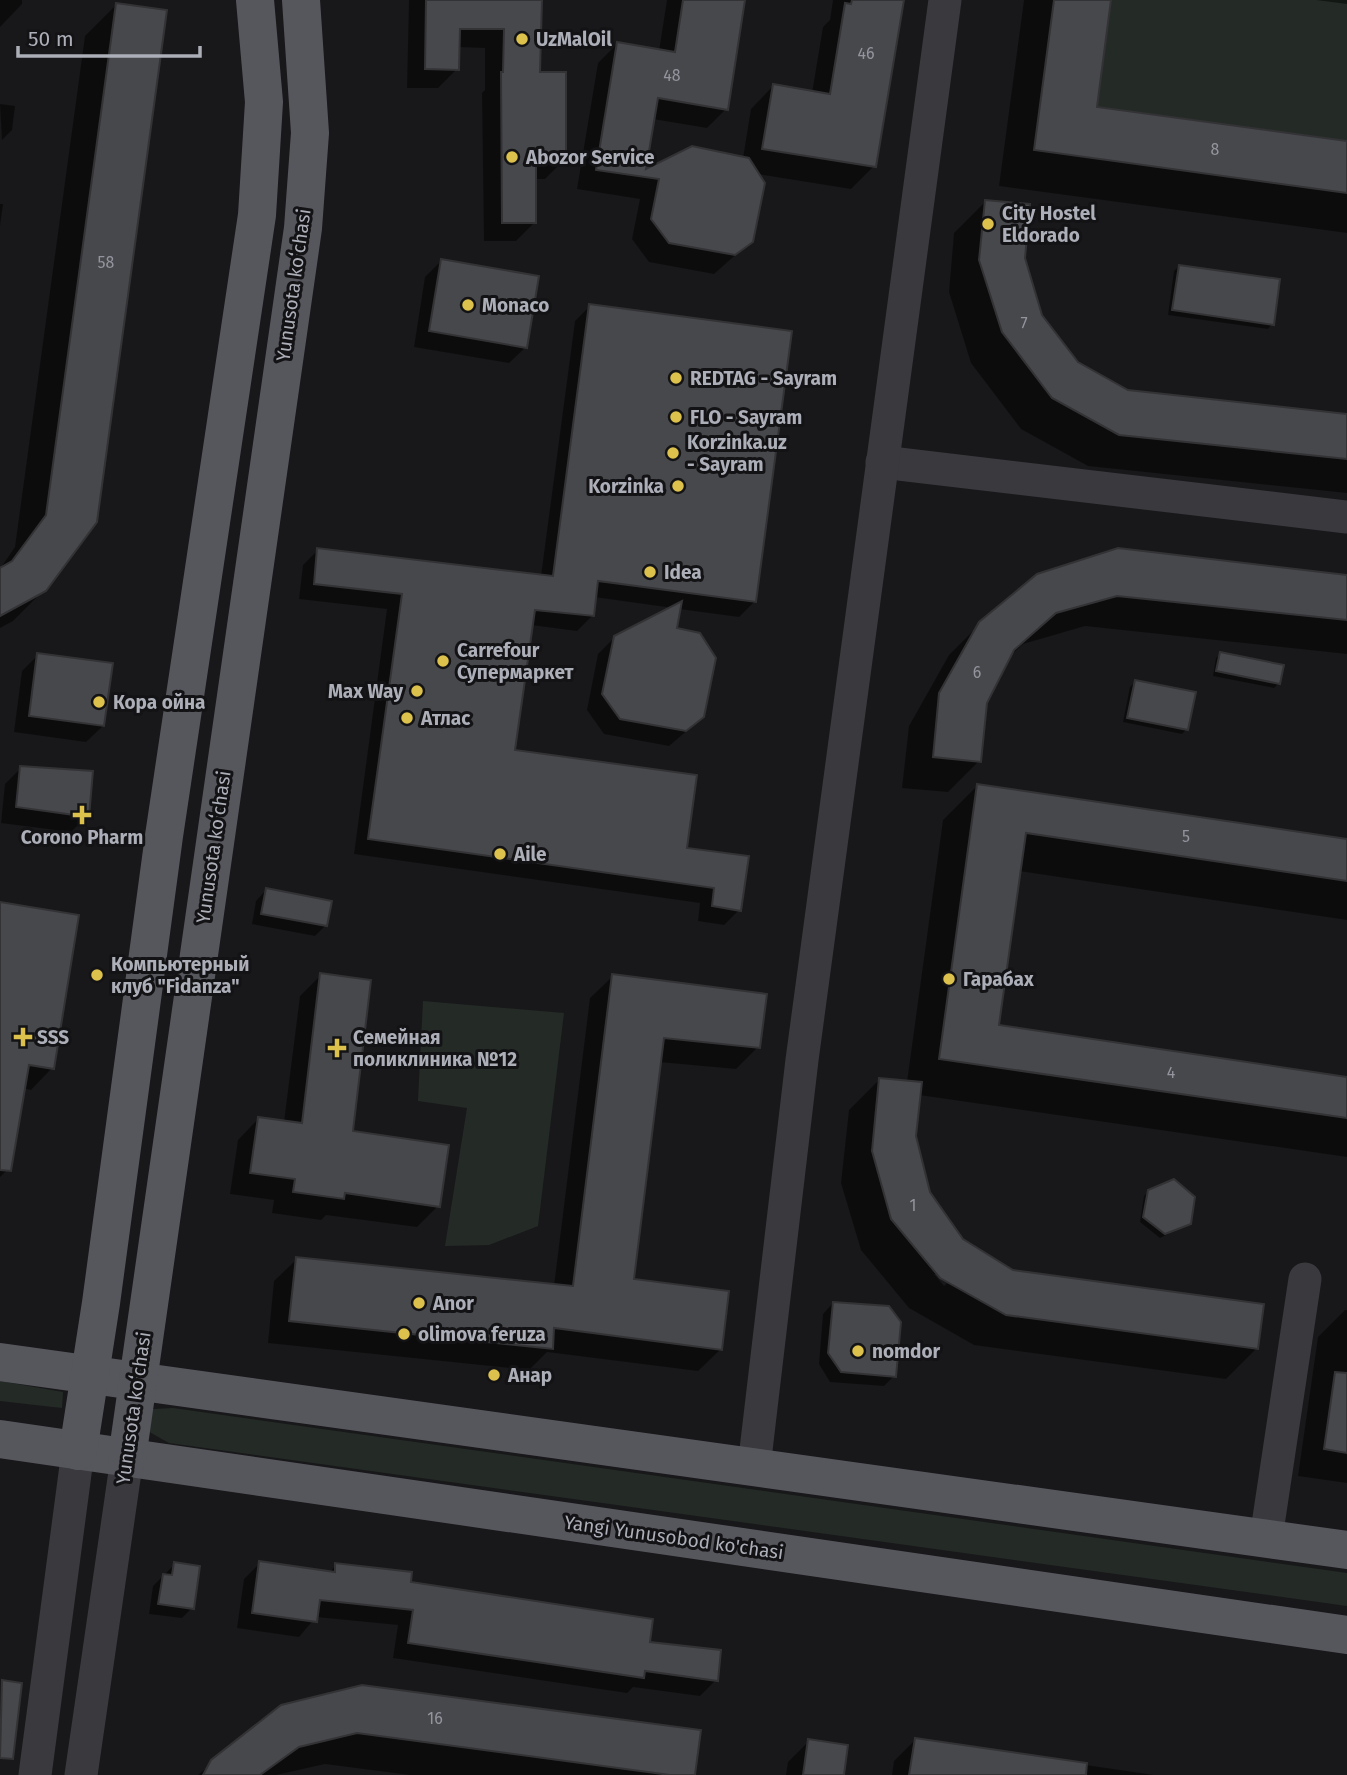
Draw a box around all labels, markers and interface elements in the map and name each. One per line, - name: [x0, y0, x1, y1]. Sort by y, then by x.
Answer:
- scale bar: [18, 14, 200, 58]
- text: 50 m: [28, 26, 74, 52]
- place label: UzMalOil: [536, 28, 612, 51]
- marker: UzMalOil: [514, 31, 530, 47]
- house number: 46: [857, 44, 875, 63]
- house number: 48: [663, 66, 681, 85]
- house number: 8: [1211, 140, 1220, 159]
- place label: Abozor Service: [525, 146, 655, 169]
- marker: Abozor Service: [504, 149, 520, 165]
- place label: City Hostel Eldorado: [1002, 202, 1096, 247]
- street label: Yunusota koʻchasi: [271, 207, 316, 363]
- marker: City Hostel Eldorado: [980, 216, 996, 232]
- house number: 58: [98, 253, 115, 272]
- place label: Monaco: [482, 294, 549, 317]
- marker: Monaco: [460, 297, 476, 313]
- house number: 7: [1020, 314, 1028, 333]
- place label: REDTAG - Sayram: [690, 367, 837, 390]
- marker: REDTAG - Sayram: [668, 370, 684, 386]
- place label: FLO - Sayram: [690, 406, 802, 429]
- marker: FLO - Sayram: [668, 409, 684, 425]
- place label: Korzinka.uz - Sayram: [687, 431, 787, 476]
- marker: Korzinka.uz - Sayram: [665, 445, 681, 461]
- place label: Korzinka: [588, 475, 664, 498]
- marker: Korzinka: [670, 478, 686, 494]
- place label: Idea: [664, 561, 702, 584]
- marker: Idea: [642, 564, 658, 580]
- place label: Carrefour Супермаркет: [457, 639, 574, 684]
- marker: Carrefour Супермаркет: [435, 653, 451, 669]
- house number: 6: [973, 663, 981, 682]
- place label: Max Way: [328, 680, 403, 703]
- marker: Max Way: [409, 683, 425, 699]
- place label: Кора ойна: [113, 691, 206, 714]
- marker: Кора ойна: [91, 694, 107, 710]
- place label: Атлас: [420, 707, 470, 730]
- marker: Атлас: [399, 710, 415, 726]
- street label: Yunusota koʻchasi: [191, 769, 236, 925]
- marker: Corono Pharm: [74, 807, 90, 823]
- place label: Corono Pharm: [21, 826, 143, 849]
- house number: 5: [1182, 827, 1190, 846]
- place label: Aile: [513, 843, 547, 866]
- marker: Aile: [492, 846, 508, 862]
- place label: Компьютерный клуб "Fidanza": [111, 953, 249, 998]
- marker: Компьютерный клуб "Fidanza": [89, 967, 105, 983]
- place label: Гарабах: [963, 968, 1034, 991]
- marker: Гарабах: [941, 971, 957, 987]
- place label: SSS: [37, 1026, 69, 1049]
- place label: Семейная поликлиника №12: [353, 1026, 517, 1071]
- marker: SSS: [15, 1029, 31, 1045]
- marker: Семейная поликлиника №12: [327, 1038, 347, 1058]
- house number: 4: [1167, 1063, 1176, 1082]
- house number: 1: [910, 1196, 916, 1215]
- place label: Anor: [432, 1292, 474, 1315]
- marker: Anor: [411, 1295, 427, 1311]
- place label: olimova feruza: [418, 1323, 546, 1346]
- marker: olimova feruza: [396, 1326, 412, 1342]
- street label: Yunusota koʻchasi: [111, 1330, 156, 1486]
- place label: nomdor: [872, 1340, 941, 1363]
- marker: nomdor: [850, 1343, 866, 1359]
- place label: Анар: [507, 1364, 552, 1387]
- marker: Анар: [486, 1367, 502, 1383]
- street label: Yangi Yunusobod ko'chasi: [563, 1511, 785, 1564]
- house number: 16: [427, 1709, 443, 1728]

